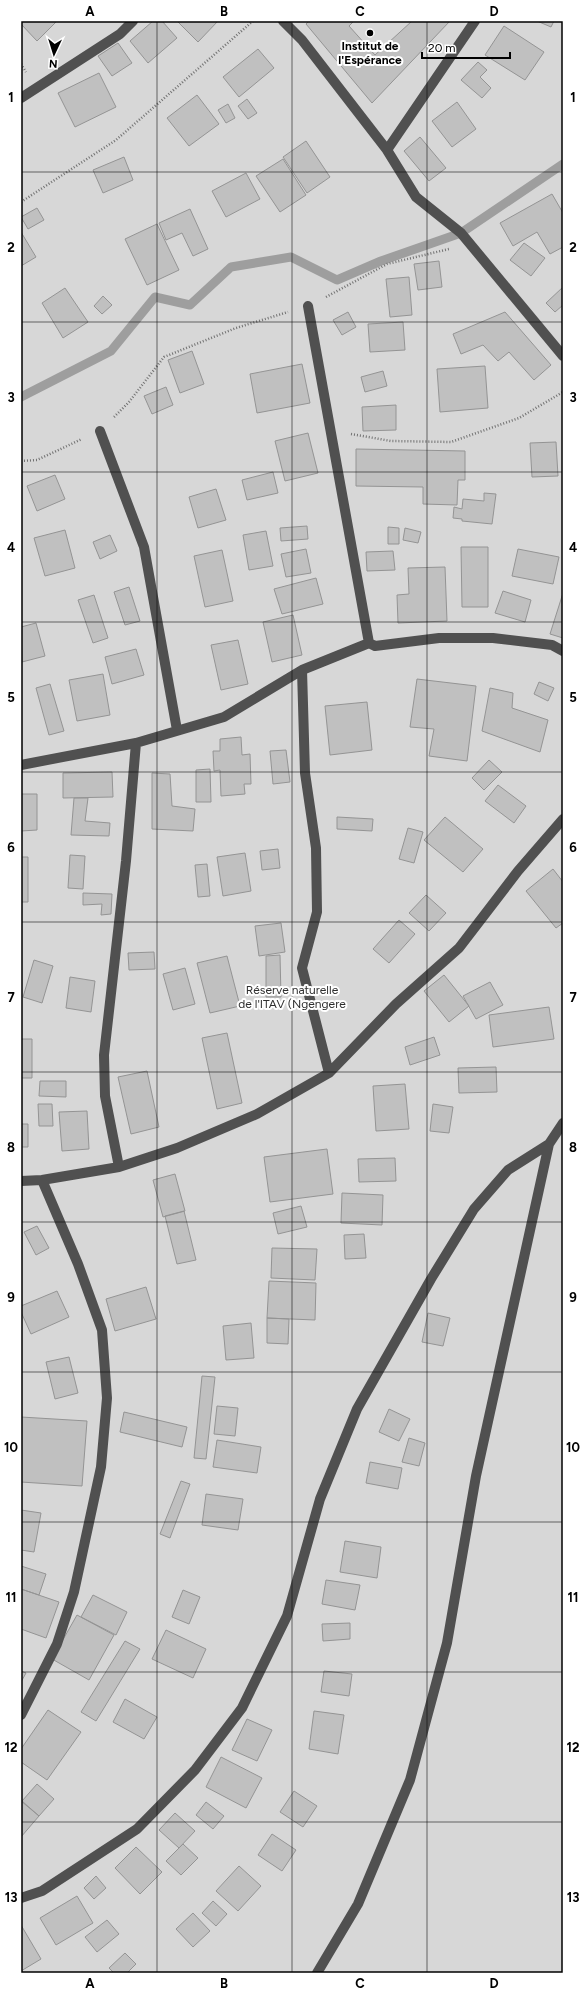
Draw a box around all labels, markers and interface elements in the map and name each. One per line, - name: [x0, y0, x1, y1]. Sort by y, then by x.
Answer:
- text: A: [85, 4, 95, 19]
- text: B: [220, 4, 228, 19]
- text: C: [355, 4, 365, 19]
- text: D: [489, 4, 499, 19]
- marker: Institut de l'Espérance: [365, 28, 375, 38]
- north arrow: [34, 34, 74, 74]
- scale bar: [422, 34, 510, 60]
- place label: Institut de l'Espérance: [338, 39, 402, 67]
- text: 20 m: [428, 41, 456, 55]
- text: N: [49, 57, 58, 70]
- text: 1: [8, 90, 14, 105]
- text: 1: [570, 90, 576, 105]
- text: 2: [7, 240, 15, 255]
- text: 2: [569, 240, 577, 255]
- text: 3: [7, 390, 15, 405]
- text: 3: [569, 390, 577, 405]
- text: 4: [7, 540, 15, 555]
- text: 4: [569, 540, 577, 555]
- text: 5: [7, 690, 15, 705]
- text: 5: [569, 690, 577, 705]
- text: 6: [7, 840, 15, 855]
- text: 6: [569, 840, 577, 855]
- park label: Réserve naturelle de l'ITAV (Ngengere: [238, 983, 346, 1011]
- text: 7: [7, 990, 15, 1005]
- text: 7: [569, 990, 577, 1005]
- text: 8: [7, 1140, 15, 1155]
- text: 8: [569, 1140, 577, 1155]
- text: 9: [7, 1290, 15, 1305]
- text: 9: [569, 1290, 577, 1305]
- text: 10: [4, 1440, 18, 1455]
- text: 10: [566, 1440, 580, 1455]
- text: 11: [6, 1590, 16, 1605]
- text: 11: [568, 1590, 578, 1605]
- text: 12: [4, 1740, 18, 1755]
- text: 12: [566, 1740, 580, 1755]
- text: 13: [5, 1890, 17, 1905]
- text: 13: [567, 1890, 579, 1905]
- text: A: [85, 1976, 95, 1991]
- text: B: [220, 1976, 228, 1991]
- text: C: [355, 1976, 365, 1991]
- text: D: [489, 1976, 499, 1991]

